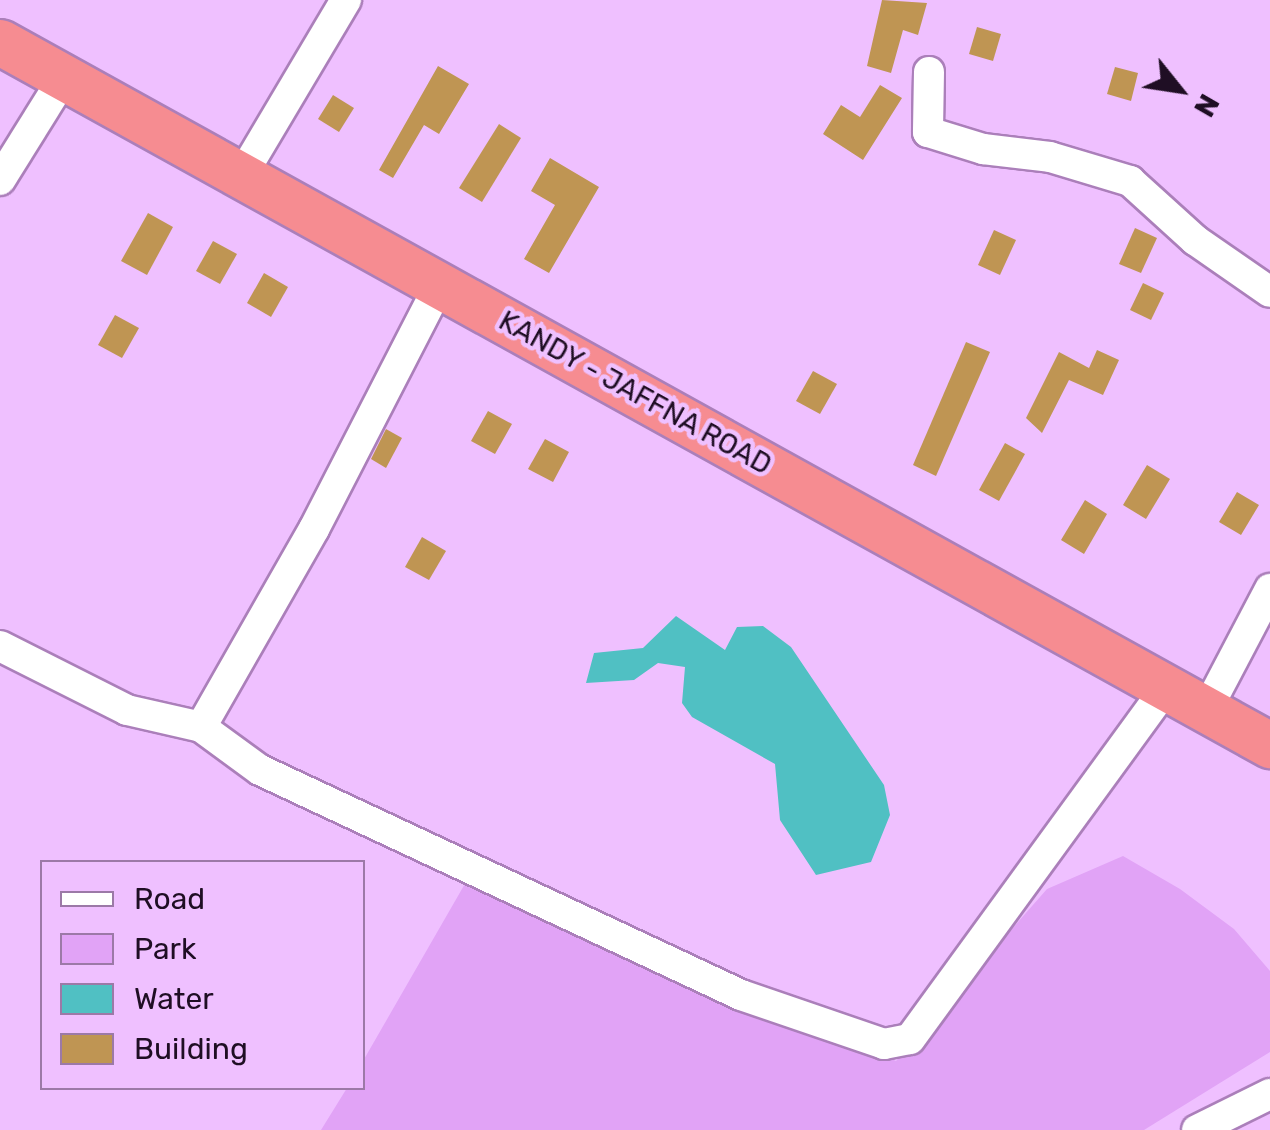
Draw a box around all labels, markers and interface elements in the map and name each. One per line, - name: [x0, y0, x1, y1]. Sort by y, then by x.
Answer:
- north arrow: [1130, 40, 1230, 140]
- text: N: [1187, 88, 1226, 122]
- street label: KANDY - JAFFNA ROAD: [492, 304, 778, 482]
- legend: [40, 860, 365, 1090]
- text: Road: [134, 881, 205, 917]
- text: Park: [134, 931, 196, 967]
- text: Water: [134, 981, 214, 1017]
- text: Building: [134, 1031, 248, 1067]

